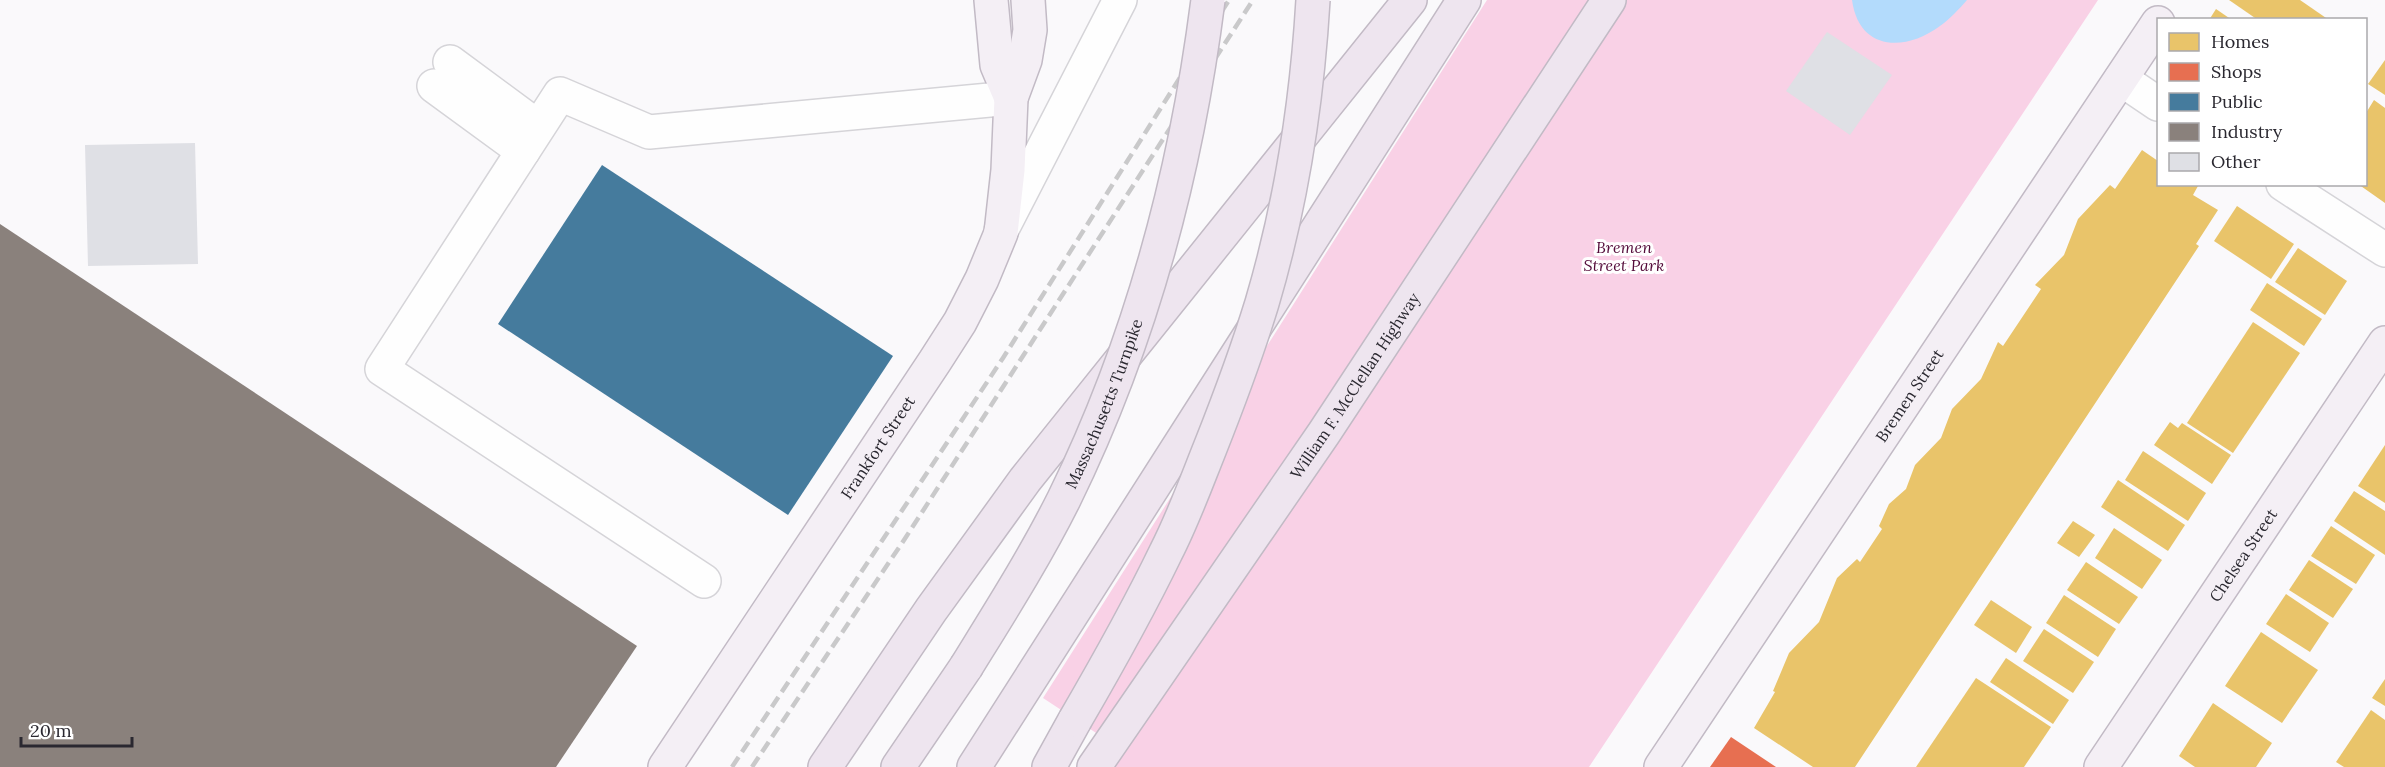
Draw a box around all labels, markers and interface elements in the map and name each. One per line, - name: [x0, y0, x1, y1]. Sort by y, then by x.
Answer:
- legend: [2157, 18, 2367, 186]
- text: Homes: [2211, 30, 2269, 53]
- text: Shops: [2211, 60, 2262, 83]
- text: Public: [2211, 90, 2263, 113]
- text: Industry: [2211, 120, 2283, 143]
- text: Other: [2211, 150, 2261, 173]
- park label: Bremen Street Park: [1584, 237, 1664, 275]
- street label: William F. McClellan Highway: [1286, 288, 1424, 482]
- street label: Massachusetts Turnpike: [1061, 316, 1147, 492]
- street label: Bremen Street: [1871, 344, 1948, 446]
- street label: Frankfort Street: [836, 391, 920, 503]
- street label: Chelsea Street: [2205, 504, 2282, 605]
- scale bar: [21, 710, 132, 748]
- text: 20 m: [30, 719, 72, 742]

